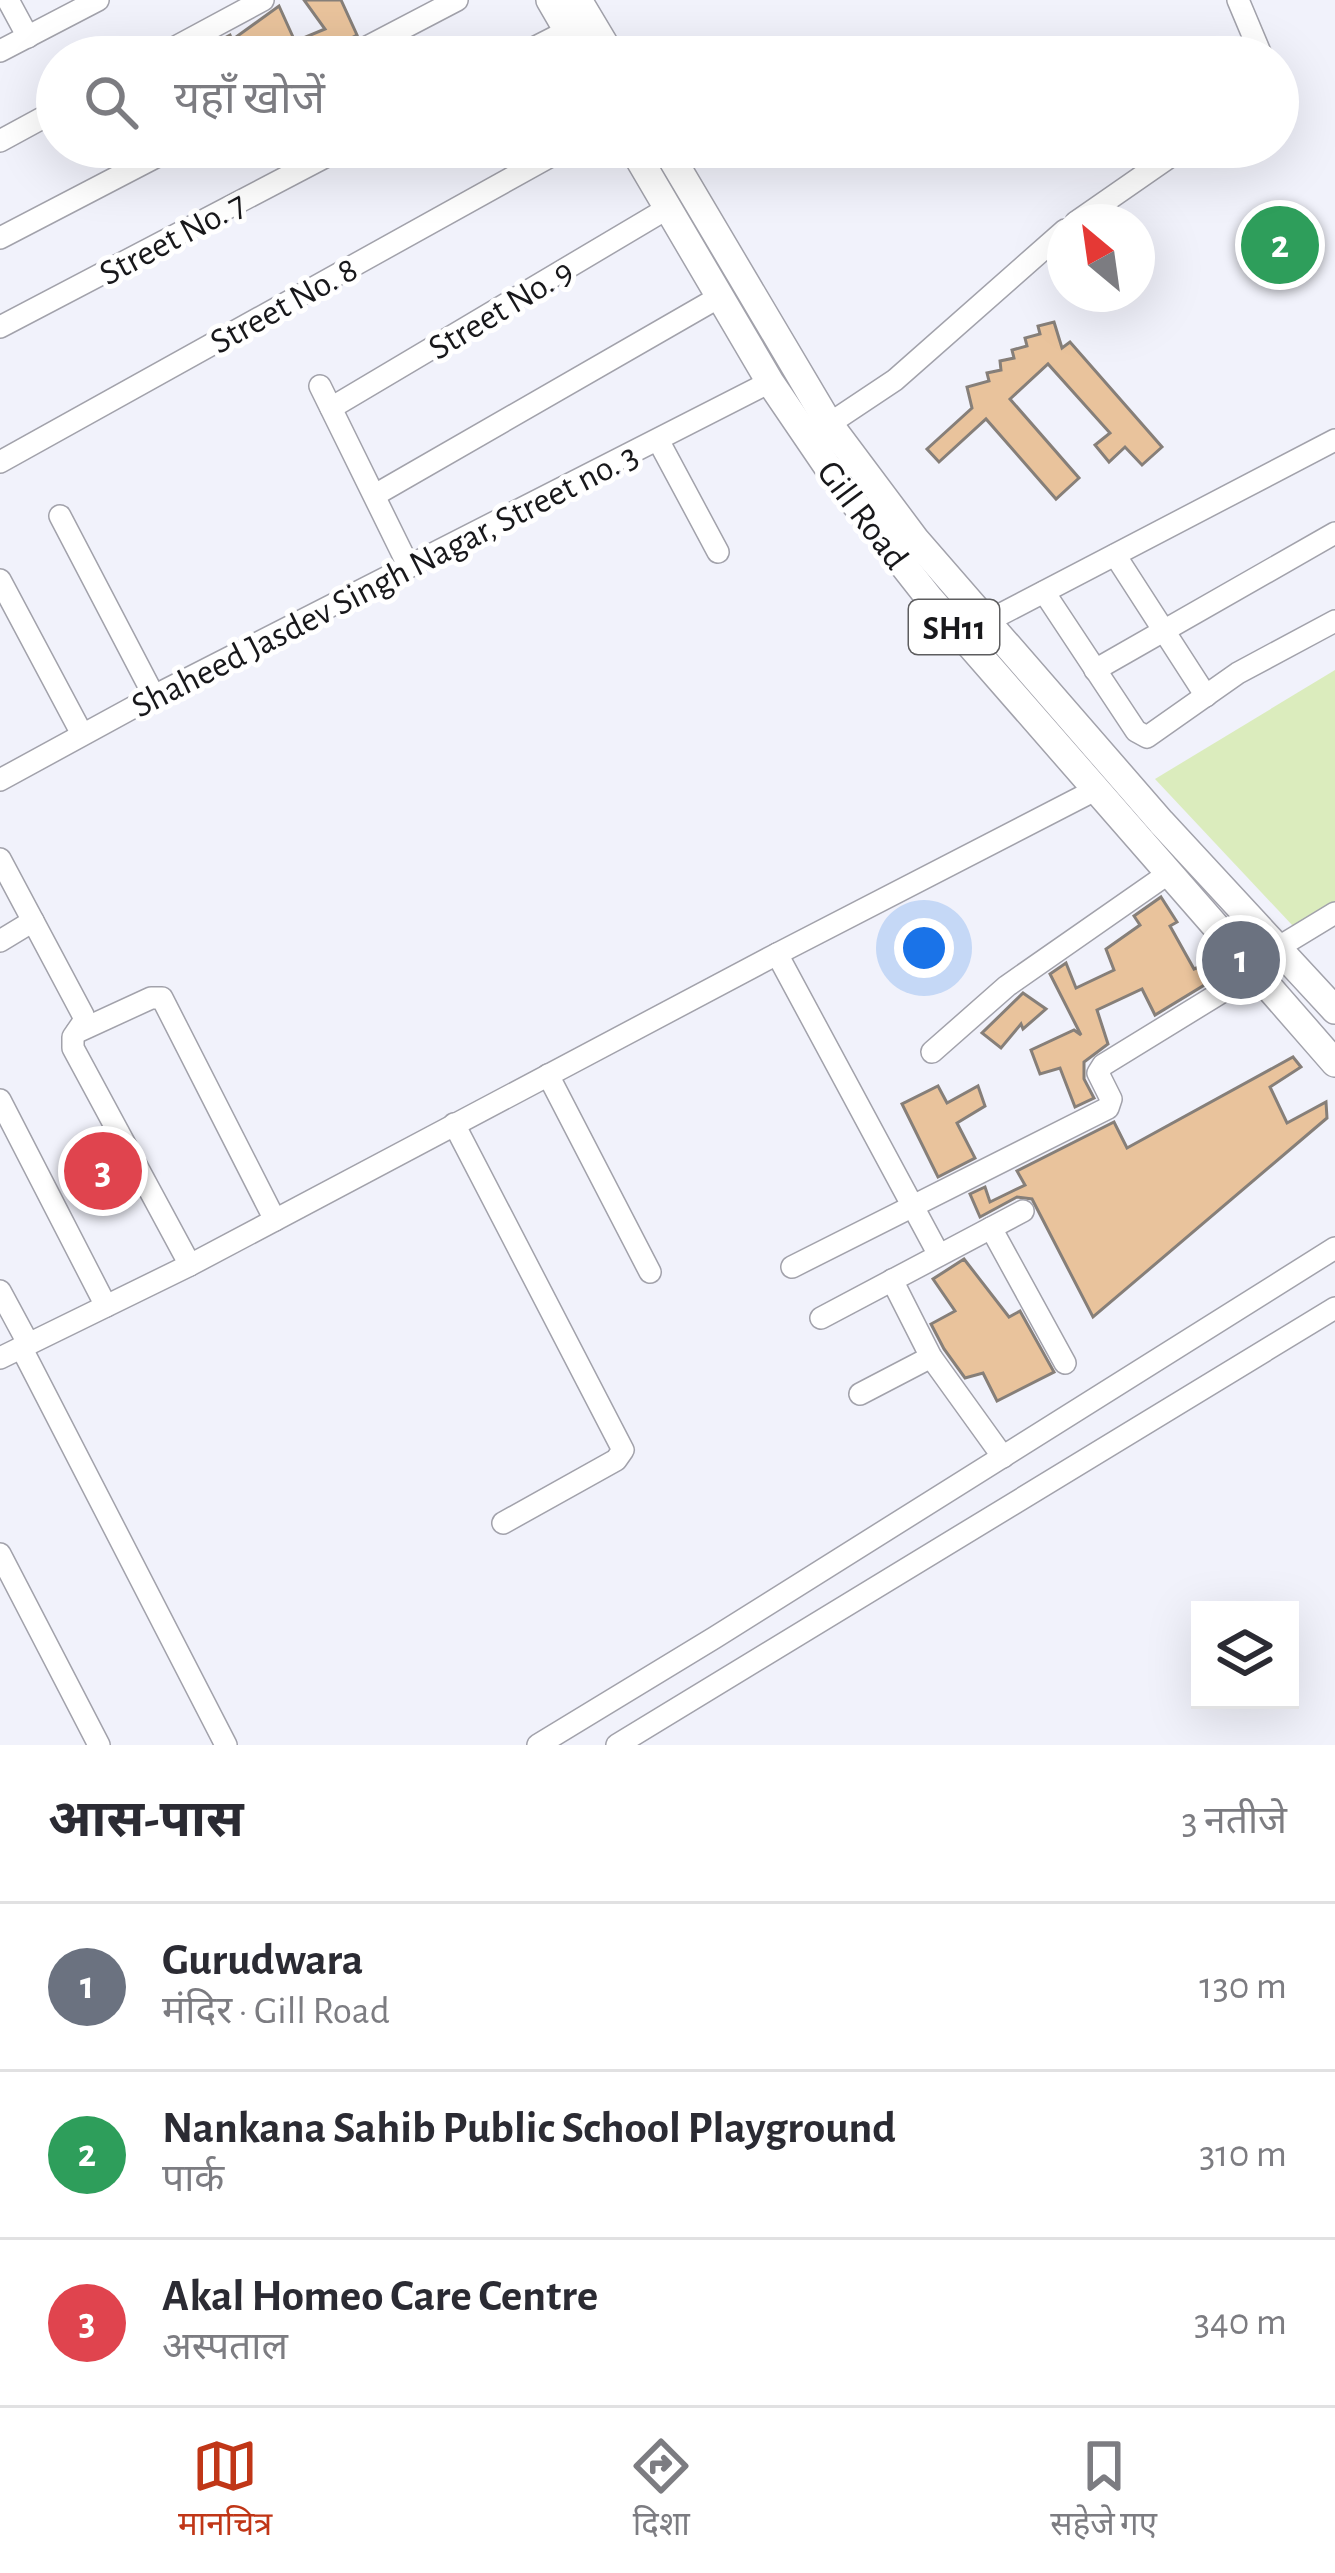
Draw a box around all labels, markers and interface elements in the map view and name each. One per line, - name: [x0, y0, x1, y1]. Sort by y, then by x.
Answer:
- search box: [36, 36, 1299, 168]
- icon: search: [78, 69, 144, 135]
- text: यहाँ खोजें: [174, 77, 325, 122]
- street label: Street No. 7: [94, 185, 252, 292]
- pin: 2: [1241, 200, 1319, 290]
- north arrow: [1047, 204, 1155, 312]
- street label: Street No. 8: [204, 251, 363, 361]
- street label: Street No. 9: [422, 253, 580, 367]
- street label: Shaheed Jasdev Singh Nagar, Street no. 3: [126, 437, 644, 725]
- street label: Gill Road: [810, 454, 915, 576]
- road number: SH11: [909, 600, 999, 654]
- pin: 1: [1202, 915, 1280, 1005]
- your location: [894, 918, 954, 978]
- pin: 3: [64, 1126, 142, 1216]
- map controls: [1191, 1601, 1299, 1709]
- button: layers: [1191, 1601, 1299, 1709]
- text: आस-पास: [48, 1795, 244, 1846]
- text: 3 नतीजे: [1182, 1802, 1287, 1841]
- text: Gurudwara: [162, 1938, 363, 1983]
- text: 1: [80, 1967, 94, 2006]
- text: 130 m: [1199, 1967, 1287, 2006]
- text: मंदिर · Gill Road: [162, 1992, 390, 2031]
- text: Nankana Sahib Public School Playground: [162, 2106, 896, 2151]
- text: 2: [78, 2135, 96, 2174]
- text: 310 m: [1199, 2135, 1287, 2174]
- text: पार्क: [162, 2160, 224, 2199]
- text: Akal Homeo Care Centre: [162, 2274, 598, 2319]
- text: 3: [79, 2303, 95, 2342]
- text: 340 m: [1194, 2303, 1287, 2342]
- text: अस्पताल: [162, 2328, 288, 2367]
- tab: मानचित्र: [178, 2433, 272, 2548]
- tab: दिशा: [628, 2433, 694, 2548]
- tab: सहेजे गए: [1050, 2433, 1157, 2548]

